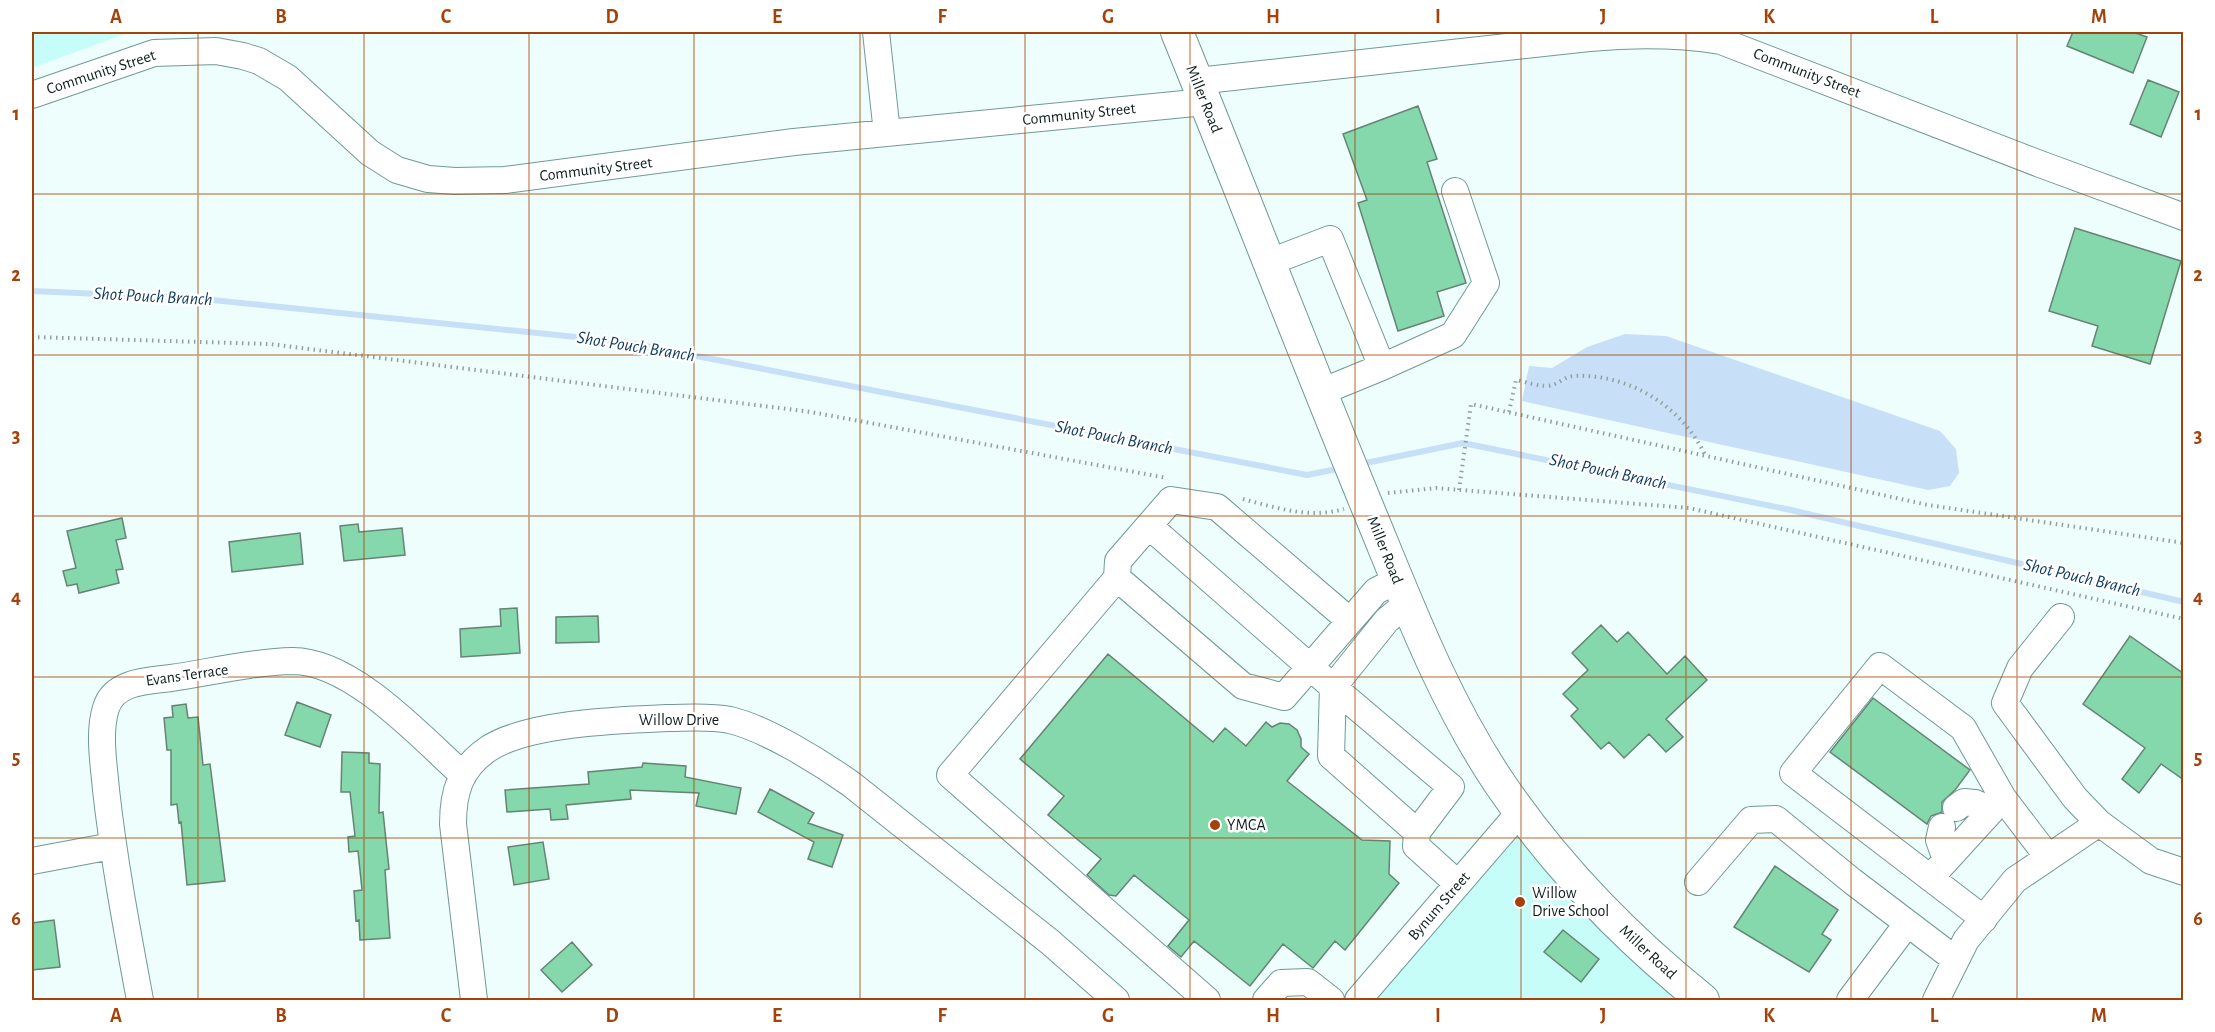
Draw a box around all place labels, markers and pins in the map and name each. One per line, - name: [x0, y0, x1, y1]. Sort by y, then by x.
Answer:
- place label: YMCA: [1227, 817, 1266, 833]
- marker: YMCA: [1208, 818, 1222, 832]
- place label: Willow Drive School: [1532, 885, 1609, 919]
- marker: Willow Drive School: [1513, 895, 1527, 909]

